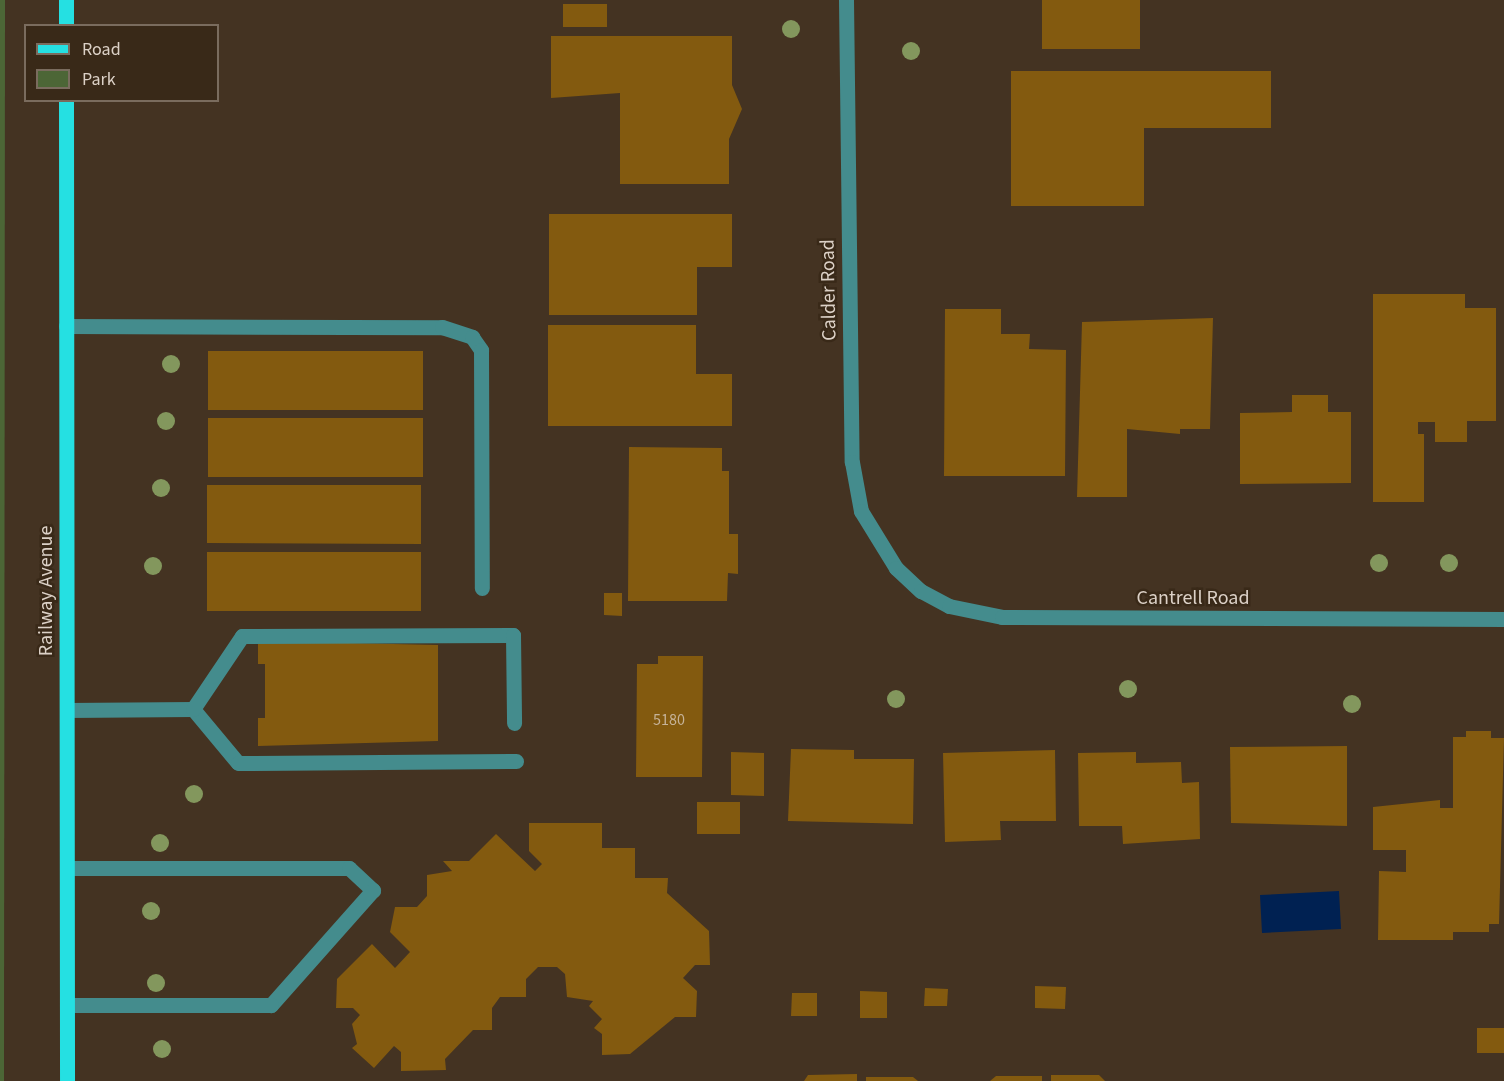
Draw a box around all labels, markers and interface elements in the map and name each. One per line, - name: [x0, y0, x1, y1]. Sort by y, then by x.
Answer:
- legend: [24, 24, 219, 102]
- text: Road: [82, 37, 121, 62]
- text: Park: [82, 67, 116, 92]
- street label: Calder Road: [816, 239, 842, 341]
- street label: Railway Avenue: [34, 526, 58, 656]
- street label: Cantrell Road: [1137, 586, 1249, 610]
- house number: 5180: [653, 710, 685, 730]

